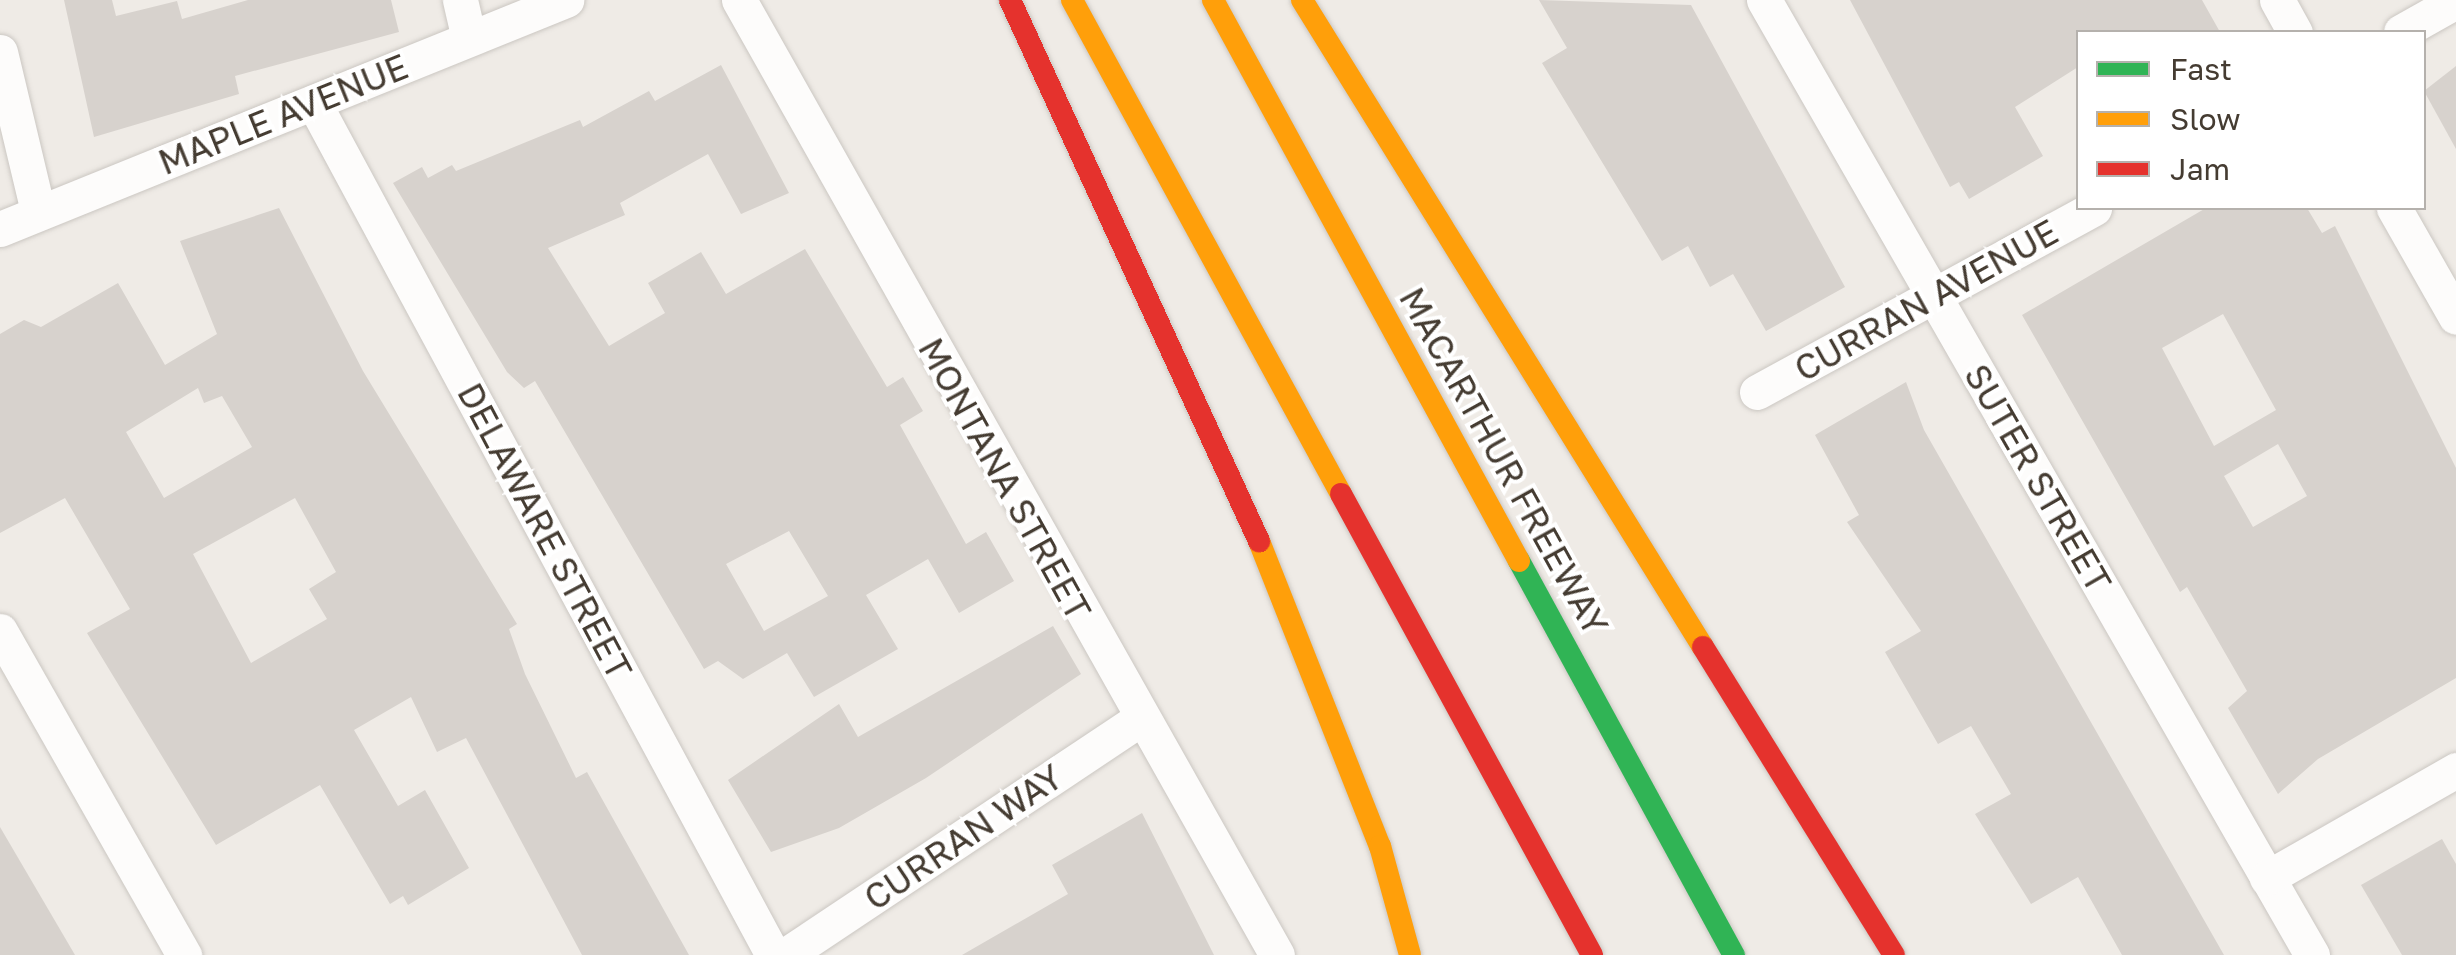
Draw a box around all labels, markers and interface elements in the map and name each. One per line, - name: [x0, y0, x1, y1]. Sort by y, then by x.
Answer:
- legend: [2076, 30, 2426, 210]
- street label: MAPLE AVENUE: [152, 45, 414, 183]
- text: Fast: [2170, 51, 2232, 87]
- text: Slow: [2170, 101, 2241, 137]
- text: Jam: [2170, 151, 2230, 187]
- street label: CURRAN AVENUE: [1787, 210, 2065, 390]
- street label: MACARTHUR FREEWAY: [1391, 280, 1617, 642]
- street label: MONTANA STREET: [910, 331, 1100, 627]
- street label: SUTER STREET: [1956, 357, 2120, 599]
- street label: DELAWARE STREET: [449, 376, 641, 686]
- street label: CURRAN WAY: [856, 755, 1070, 919]

